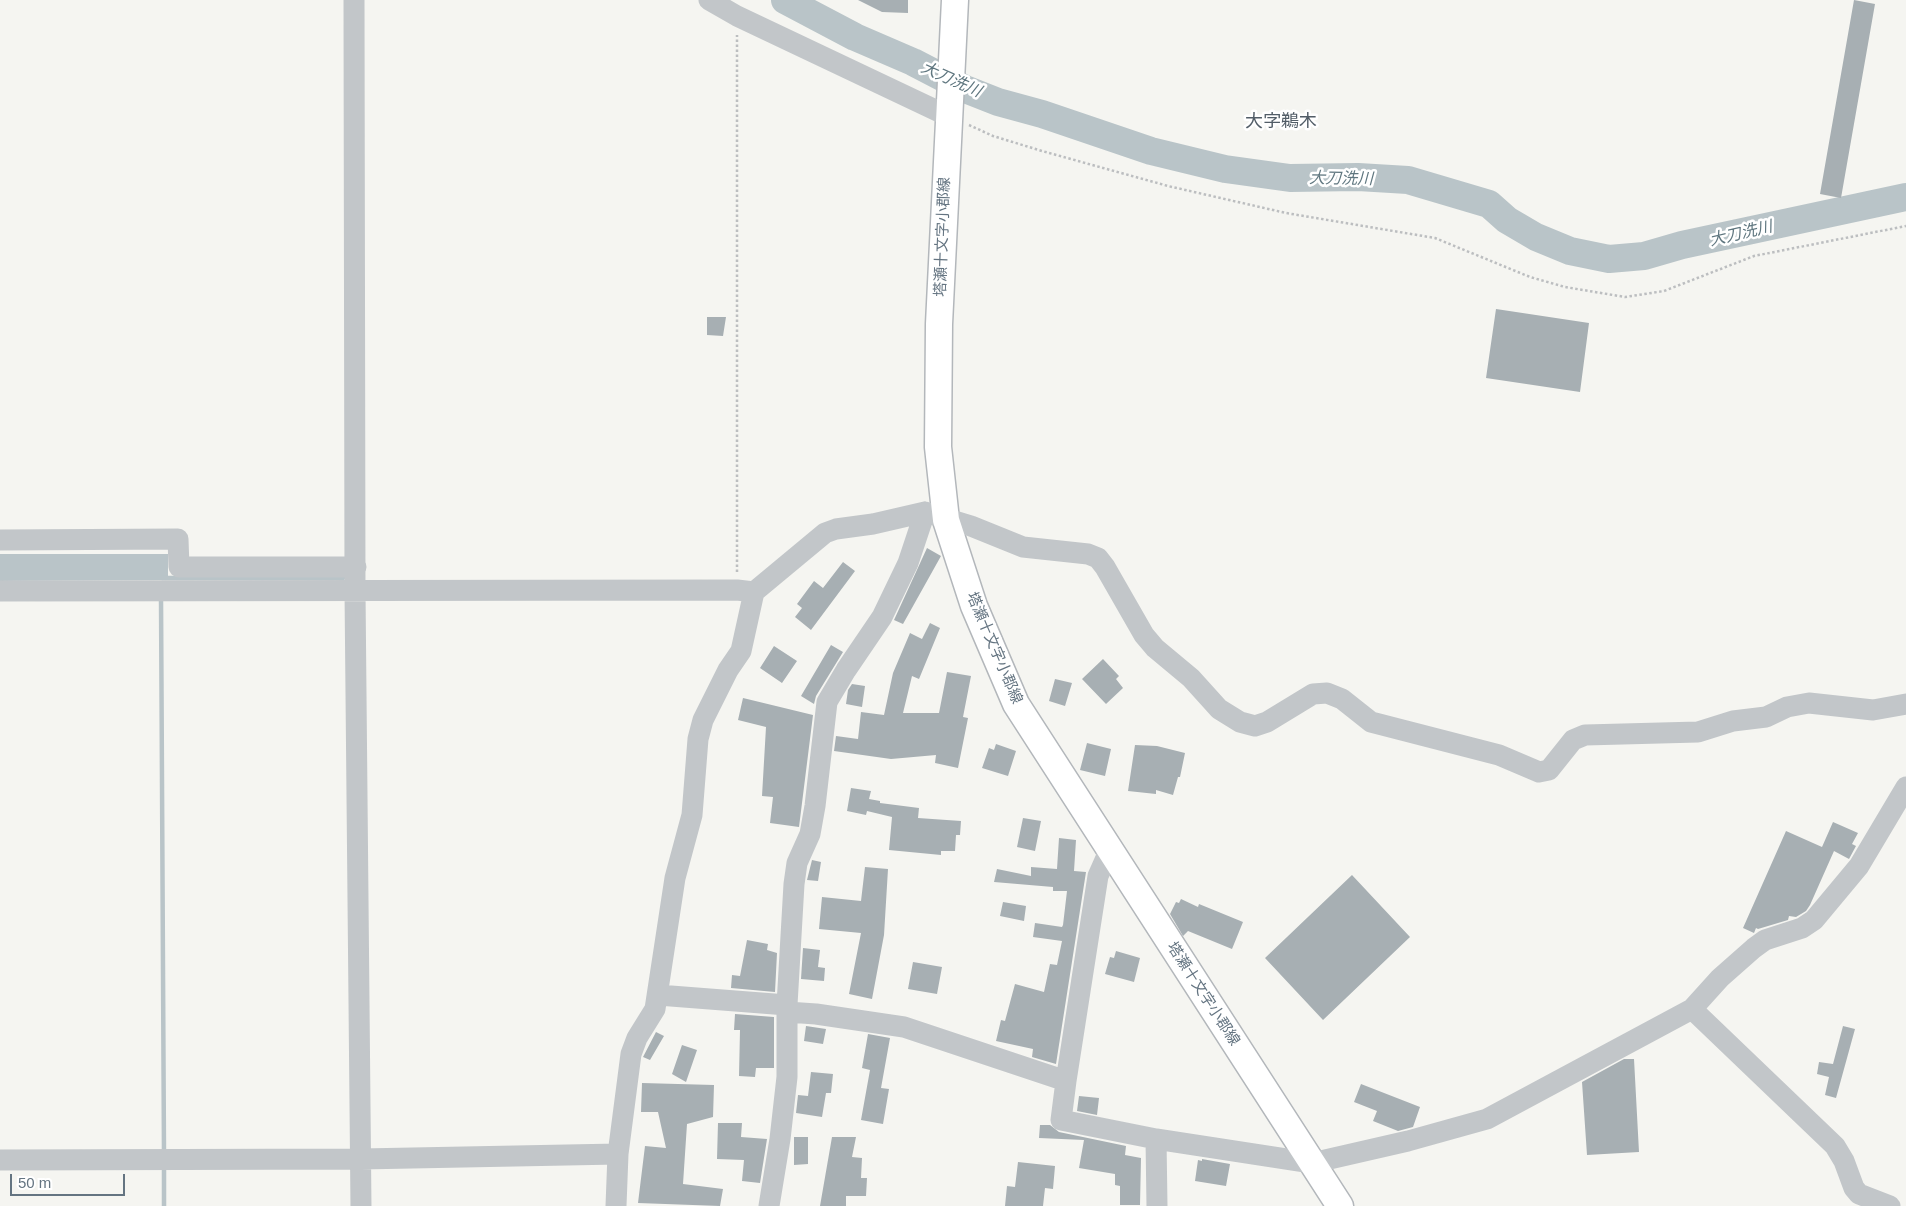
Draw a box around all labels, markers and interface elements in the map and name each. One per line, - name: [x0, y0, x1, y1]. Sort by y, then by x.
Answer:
- water label: 大刀洗川: [918, 58, 984, 102]
- district label: 大字鵜木: [1245, 111, 1317, 133]
- water label: 大刀洗川: [1309, 169, 1373, 189]
- street label: 塔瀬十文字小郡線: [932, 177, 954, 297]
- water label: 大刀洗川: [1708, 217, 1774, 251]
- street label: 塔瀬十文字小郡線: [962, 589, 1026, 707]
- street label: 塔瀬十文字小郡線: [1163, 939, 1243, 1049]
- scale bar: [12, 1164, 128, 1196]
- text: 50 m: [18, 1174, 51, 1191]

